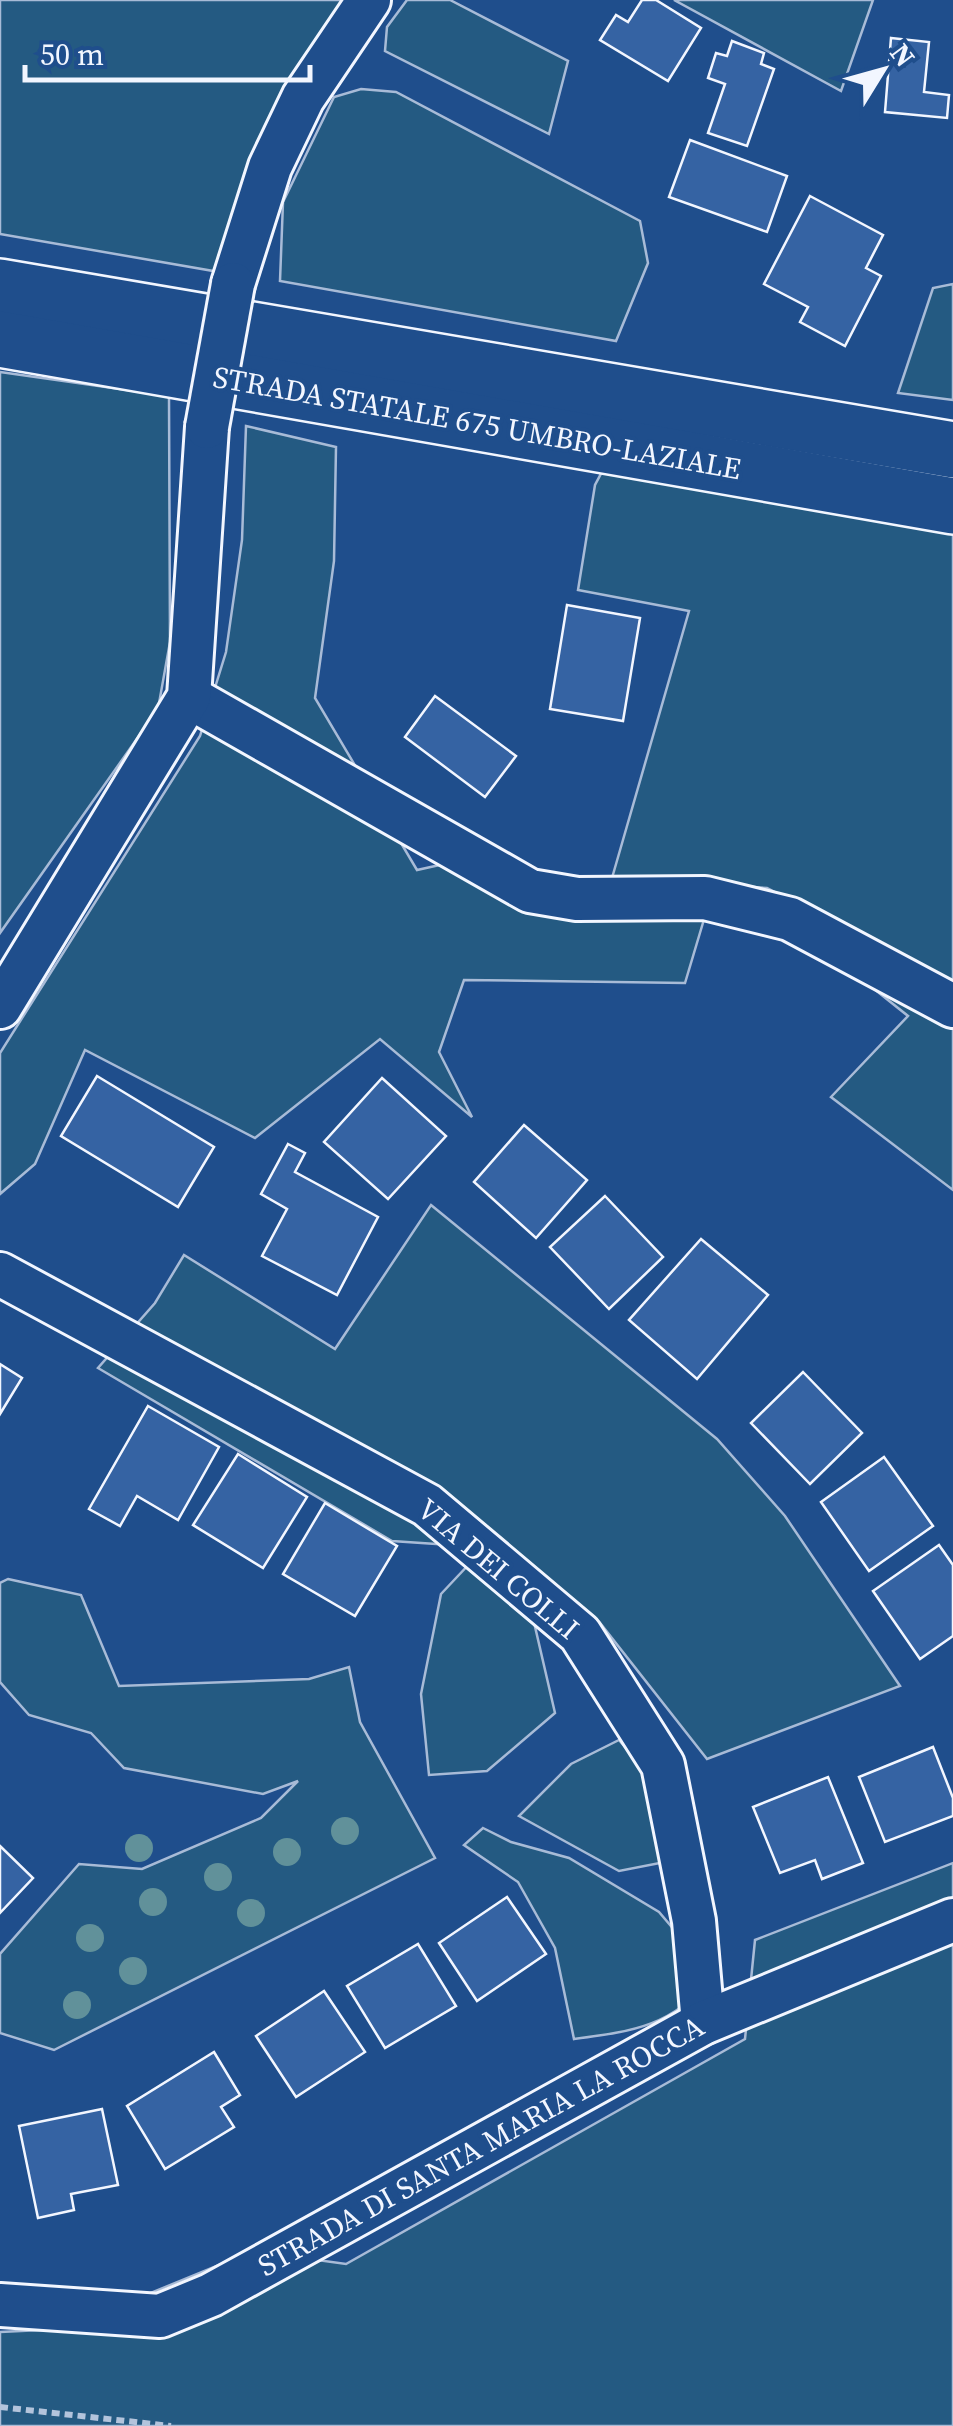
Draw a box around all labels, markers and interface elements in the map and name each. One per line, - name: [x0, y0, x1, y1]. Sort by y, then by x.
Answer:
- scale bar: [25, 20, 310, 82]
- north arrow: [833, 20, 933, 120]
- text: 50 m: [40, 34, 104, 75]
- text: N: [882, 35, 924, 75]
- street label: STRADA STATALE 675 UMBRO-LAZIALE: [210, 356, 744, 489]
- street label: VIA DEI COLLI: [409, 1489, 588, 1649]
- street label: STRADA DI SANTA MARIA LA ROCCA: [250, 2005, 711, 2286]

